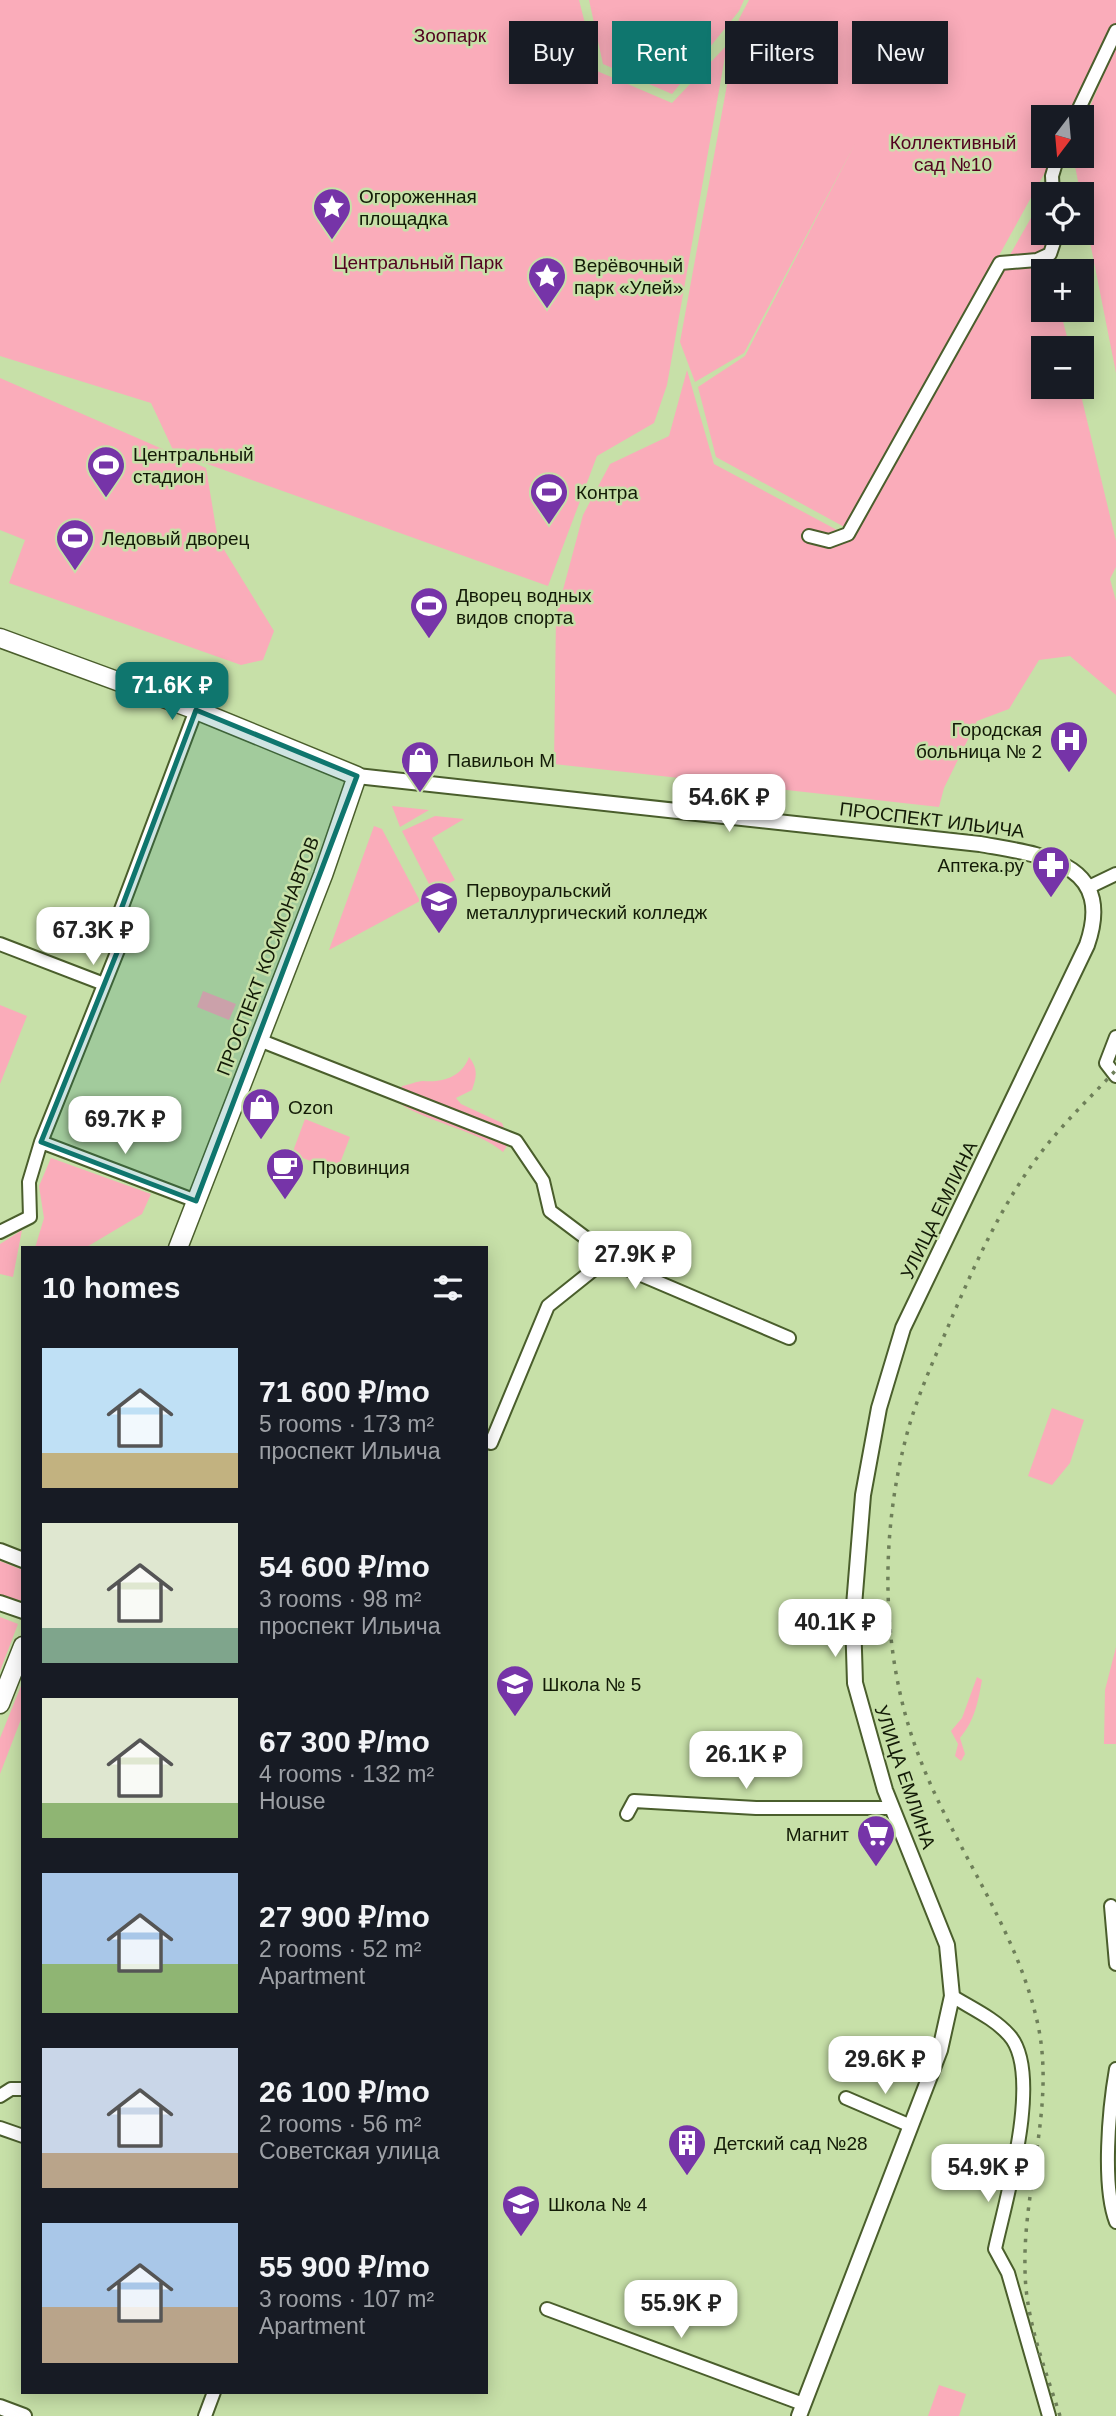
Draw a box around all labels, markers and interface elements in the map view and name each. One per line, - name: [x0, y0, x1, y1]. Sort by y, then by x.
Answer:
- chip: Buy: [509, 21, 598, 84]
- chip: Rent: [612, 21, 711, 84]
- chip: Filters: [725, 21, 838, 84]
- chip: New: [852, 21, 948, 84]
- park label: Зоопарк: [414, 25, 487, 46]
- north arrow: [1031, 105, 1094, 168]
- map controls: [1031, 105, 1094, 399]
- park label: Коллективный сад №10: [890, 132, 1016, 175]
- button: locate: [1031, 182, 1094, 245]
- place icon: Огороженная площадка: [311, 186, 353, 241]
- place label: Огороженная площадка: [359, 186, 477, 229]
- park label: Центральный Парк: [333, 252, 503, 273]
- place icon: Верёвочный парк «Улей»: [526, 255, 568, 310]
- place label: Верёвочный парк «Улей»: [574, 255, 683, 298]
- button: +: [1031, 259, 1094, 322]
- button: −: [1031, 336, 1094, 399]
- sports icon: Центральный стадион: [85, 444, 127, 499]
- place label: Центральный стадион: [133, 444, 254, 487]
- sports icon: Контра: [528, 471, 570, 526]
- place label: Контра: [576, 482, 638, 503]
- sports icon: Ледовый дворец: [54, 517, 96, 572]
- place label: Ледовый дворец: [102, 528, 250, 549]
- sports icon: Дворец водных видов спорта: [408, 585, 450, 640]
- place label: Дворец водных видов спорта: [456, 585, 592, 628]
- pin: 71.6K ₽: [107, 662, 237, 722]
- text: 71.6K ₽: [131, 672, 213, 698]
- place label: Городская больница № 2: [916, 719, 1042, 762]
- hospital icon: Городская больница № 2: [1048, 719, 1090, 774]
- shop icon: Павильон М: [399, 739, 441, 794]
- place label: Павильон М: [447, 750, 555, 771]
- pin: 54.6K ₽: [664, 774, 794, 834]
- text: 54.6K ₽: [688, 784, 770, 810]
- street label: ПРОСПЕКТ ИЛЬИЧА: [838, 798, 1026, 842]
- street label: ПРОСПЕКТ КОСМОНАВТОВ: [213, 833, 323, 1079]
- pharmacy icon: Аптека.ру: [1030, 844, 1072, 899]
- place label: Аптека.ру: [938, 855, 1024, 876]
- school or university icon: Первоуральский металлургический колледж: [418, 880, 460, 935]
- place label: Первоуральский металлургический колледж: [466, 880, 707, 923]
- pin: 67.3K ₽: [28, 908, 158, 967]
- text: 67.3K ₽: [52, 917, 134, 943]
- shop icon: Ozon: [240, 1086, 282, 1141]
- pin: 69.7K ₽: [60, 1096, 190, 1156]
- place label: Ozon: [288, 1097, 333, 1118]
- text: 69.7K ₽: [84, 1106, 166, 1132]
- street label: УЛИЦА ЕМЛИНА: [897, 1137, 982, 1282]
- cafe icon: Провинция: [264, 1146, 306, 1201]
- place label: Провинция: [312, 1157, 410, 1178]
- pin: 27.9K ₽: [570, 1232, 700, 1291]
- text: 27.9K ₽: [594, 1241, 676, 1267]
- icon: filters: [429, 1269, 467, 1307]
- text: 10 homes: [42, 1271, 180, 1304]
- text: 71 600 ₽/mo: [259, 1375, 430, 1408]
- icon: home: [98, 1376, 182, 1460]
- text: 5 rooms · 173 m²: [259, 1411, 434, 1437]
- text: проспект Ильича: [259, 1438, 441, 1464]
- text: 54 600 ₽/mo: [259, 1550, 430, 1583]
- icon: home: [98, 1551, 182, 1635]
- text: 3 rooms · 98 m²: [259, 1586, 421, 1612]
- pin: 40.1K ₽: [770, 1600, 900, 1659]
- text: 40.1K ₽: [794, 1609, 876, 1635]
- text: проспект Ильича: [259, 1613, 441, 1639]
- school or university icon: Школа № 5: [494, 1663, 536, 1718]
- place label: Школа № 5: [542, 1674, 641, 1695]
- street label: УЛИЦА ЕМЛИНА: [871, 1702, 940, 1852]
- text: 67 300 ₽/mo: [259, 1725, 430, 1758]
- icon: home: [98, 1726, 182, 1810]
- pin: 26.1K ₽: [681, 1732, 811, 1791]
- text: 26.1K ₽: [705, 1741, 787, 1767]
- text: 4 rooms · 132 m²: [259, 1761, 434, 1787]
- text: House: [259, 1788, 325, 1814]
- supermarket icon: Магнит: [855, 1813, 897, 1868]
- place label: Магнит: [786, 1824, 849, 1845]
- text: 27 900 ₽/mo: [259, 1900, 430, 1933]
- icon: home: [98, 1901, 182, 1985]
- text: 2 rooms · 52 m²: [259, 1936, 421, 1962]
- text: Apartment: [259, 1963, 365, 1989]
- pin: 29.6K ₽: [820, 2036, 950, 2096]
- text: 29.6K ₽: [844, 2046, 926, 2072]
- text: 26 100 ₽/mo: [259, 2075, 430, 2108]
- icon: home: [98, 2076, 182, 2160]
- text: 2 rooms · 56 m²: [259, 2111, 421, 2137]
- building icon: Детский сад №28: [666, 2122, 708, 2177]
- place label: Детский сад №28: [714, 2133, 868, 2154]
- text: Советская улица: [259, 2138, 440, 2164]
- pin: 54.9K ₽: [923, 2144, 1053, 2204]
- text: 54.9K ₽: [947, 2154, 1029, 2180]
- school or university icon: Школа № 4: [500, 2183, 542, 2238]
- place label: Школа № 4: [548, 2194, 648, 2215]
- text: 55 900 ₽/mo: [259, 2250, 430, 2283]
- icon: home: [98, 2251, 182, 2335]
- pin: 55.9K ₽: [616, 2280, 746, 2340]
- text: 3 rooms · 107 m²: [259, 2286, 434, 2312]
- text: 55.9K ₽: [640, 2290, 722, 2316]
- text: Apartment: [259, 2313, 365, 2339]

